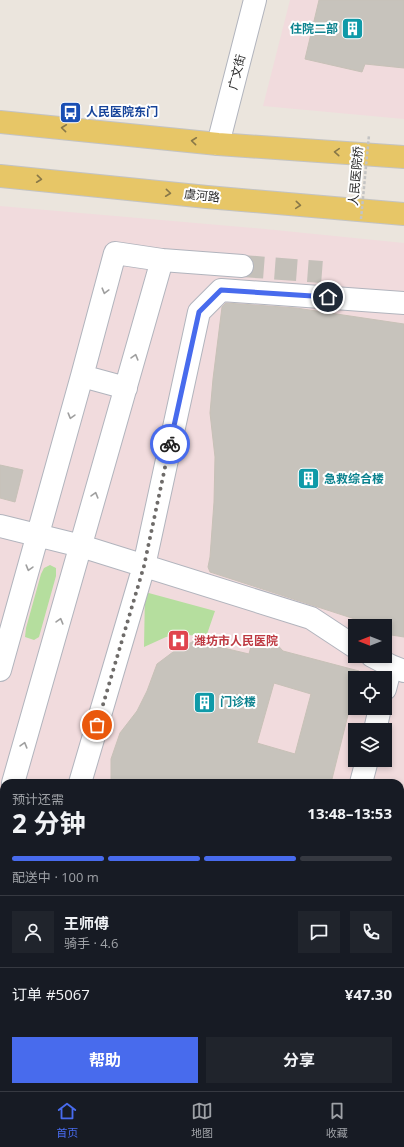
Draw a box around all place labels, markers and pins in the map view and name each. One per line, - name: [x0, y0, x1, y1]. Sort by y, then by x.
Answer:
- building icon: 住院二部: [340, 16, 366, 42]
- place label: 住院二部: [290, 20, 338, 37]
- bus stop icon: 人民医院东门: [57, 99, 83, 125]
- place label: 人民医院东门: [86, 103, 158, 120]
- pin: [311, 280, 345, 314]
- building icon: 急救综合楼: [296, 466, 322, 492]
- place label: 急救综合楼: [324, 470, 384, 487]
- hospital icon: 潍坊市人民医院: [165, 628, 191, 654]
- place label: 潍坊市人民医院: [194, 632, 278, 649]
- building icon: 门诊楼: [192, 689, 218, 715]
- place label: 门诊楼: [220, 693, 256, 710]
- pin: [80, 708, 114, 742]

